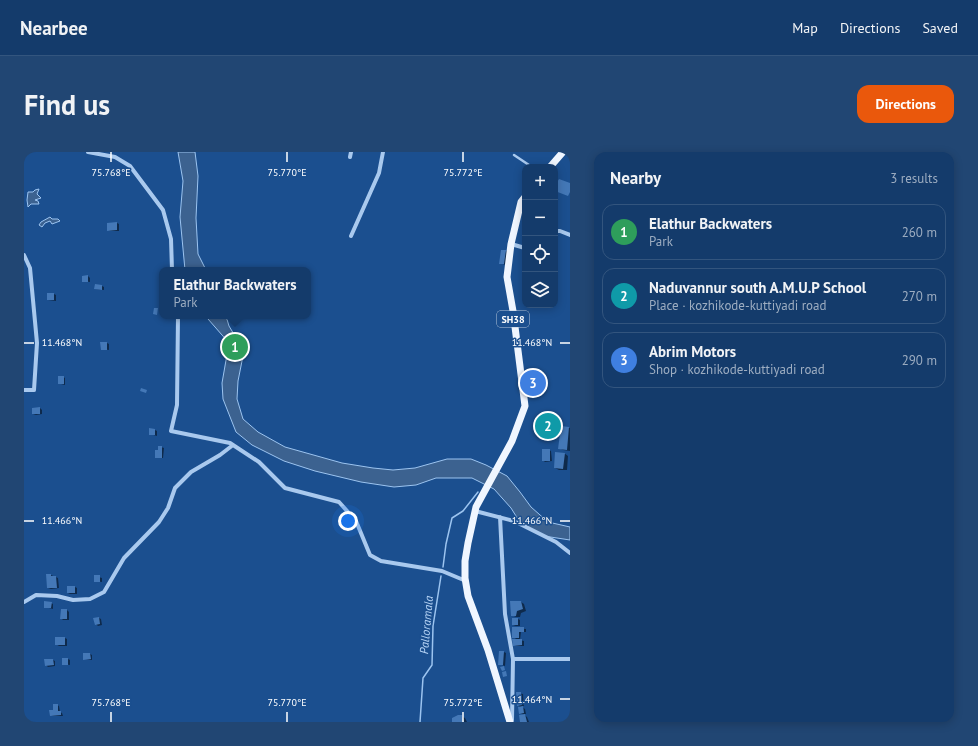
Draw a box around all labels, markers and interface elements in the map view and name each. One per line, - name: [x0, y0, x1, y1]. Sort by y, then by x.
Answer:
- text: Nearbee: [20, 16, 88, 40]
- text: Map: [792, 19, 818, 37]
- text: Directions: [840, 19, 900, 37]
- text: Saved: [922, 19, 958, 37]
- button: Directions: [857, 85, 954, 123]
- text: Find us: [24, 86, 110, 123]
- map controls: [522, 164, 558, 308]
- button: +: [522, 164, 558, 200]
- text: 75.768°E: [92, 166, 131, 179]
- text: 75.770°E: [268, 166, 307, 179]
- text: 75.772°E: [444, 166, 483, 179]
- text: Nearby: [610, 167, 661, 189]
- text: 3 results: [890, 170, 938, 187]
- button: −: [522, 200, 558, 236]
- text: Elathur Backwaters: [649, 214, 772, 233]
- text: 1: [620, 224, 628, 241]
- text: 260 m: [902, 224, 937, 241]
- text: Park: [649, 233, 673, 250]
- button: locate: [522, 236, 558, 272]
- popup: [159, 267, 311, 319]
- button: layers: [522, 272, 558, 308]
- text: Elathur Backwaters: [173, 275, 297, 294]
- text: Naduvannur south A.M.U.P School: [649, 278, 866, 297]
- text: 2: [620, 288, 628, 305]
- text: 270 m: [902, 288, 937, 305]
- text: Park: [173, 294, 197, 311]
- text: Place · kozhikode-kuttiyadi road: [649, 297, 826, 314]
- road number: SH38: [497, 311, 529, 327]
- pin: 1: [222, 332, 248, 362]
- text: 11.468°N: [42, 336, 82, 349]
- text: 11.468°N: [512, 336, 552, 349]
- text: Abrim Motors: [649, 342, 736, 361]
- text: 3: [620, 352, 628, 369]
- text: 290 m: [902, 352, 937, 369]
- text: Shop · kozhikode-kuttiyadi road: [649, 361, 825, 378]
- pin: 3: [520, 368, 546, 398]
- pin: 2: [535, 411, 561, 441]
- your location: [338, 511, 358, 531]
- text: 11.466°N: [42, 514, 82, 527]
- text: 11.466°N: [512, 514, 552, 527]
- water label: Palloramala: [416, 595, 436, 655]
- text: 11.464°N: [512, 693, 552, 706]
- text: 75.768°E: [92, 696, 131, 709]
- text: 75.770°E: [268, 696, 307, 709]
- text: 75.772°E: [444, 696, 483, 709]

